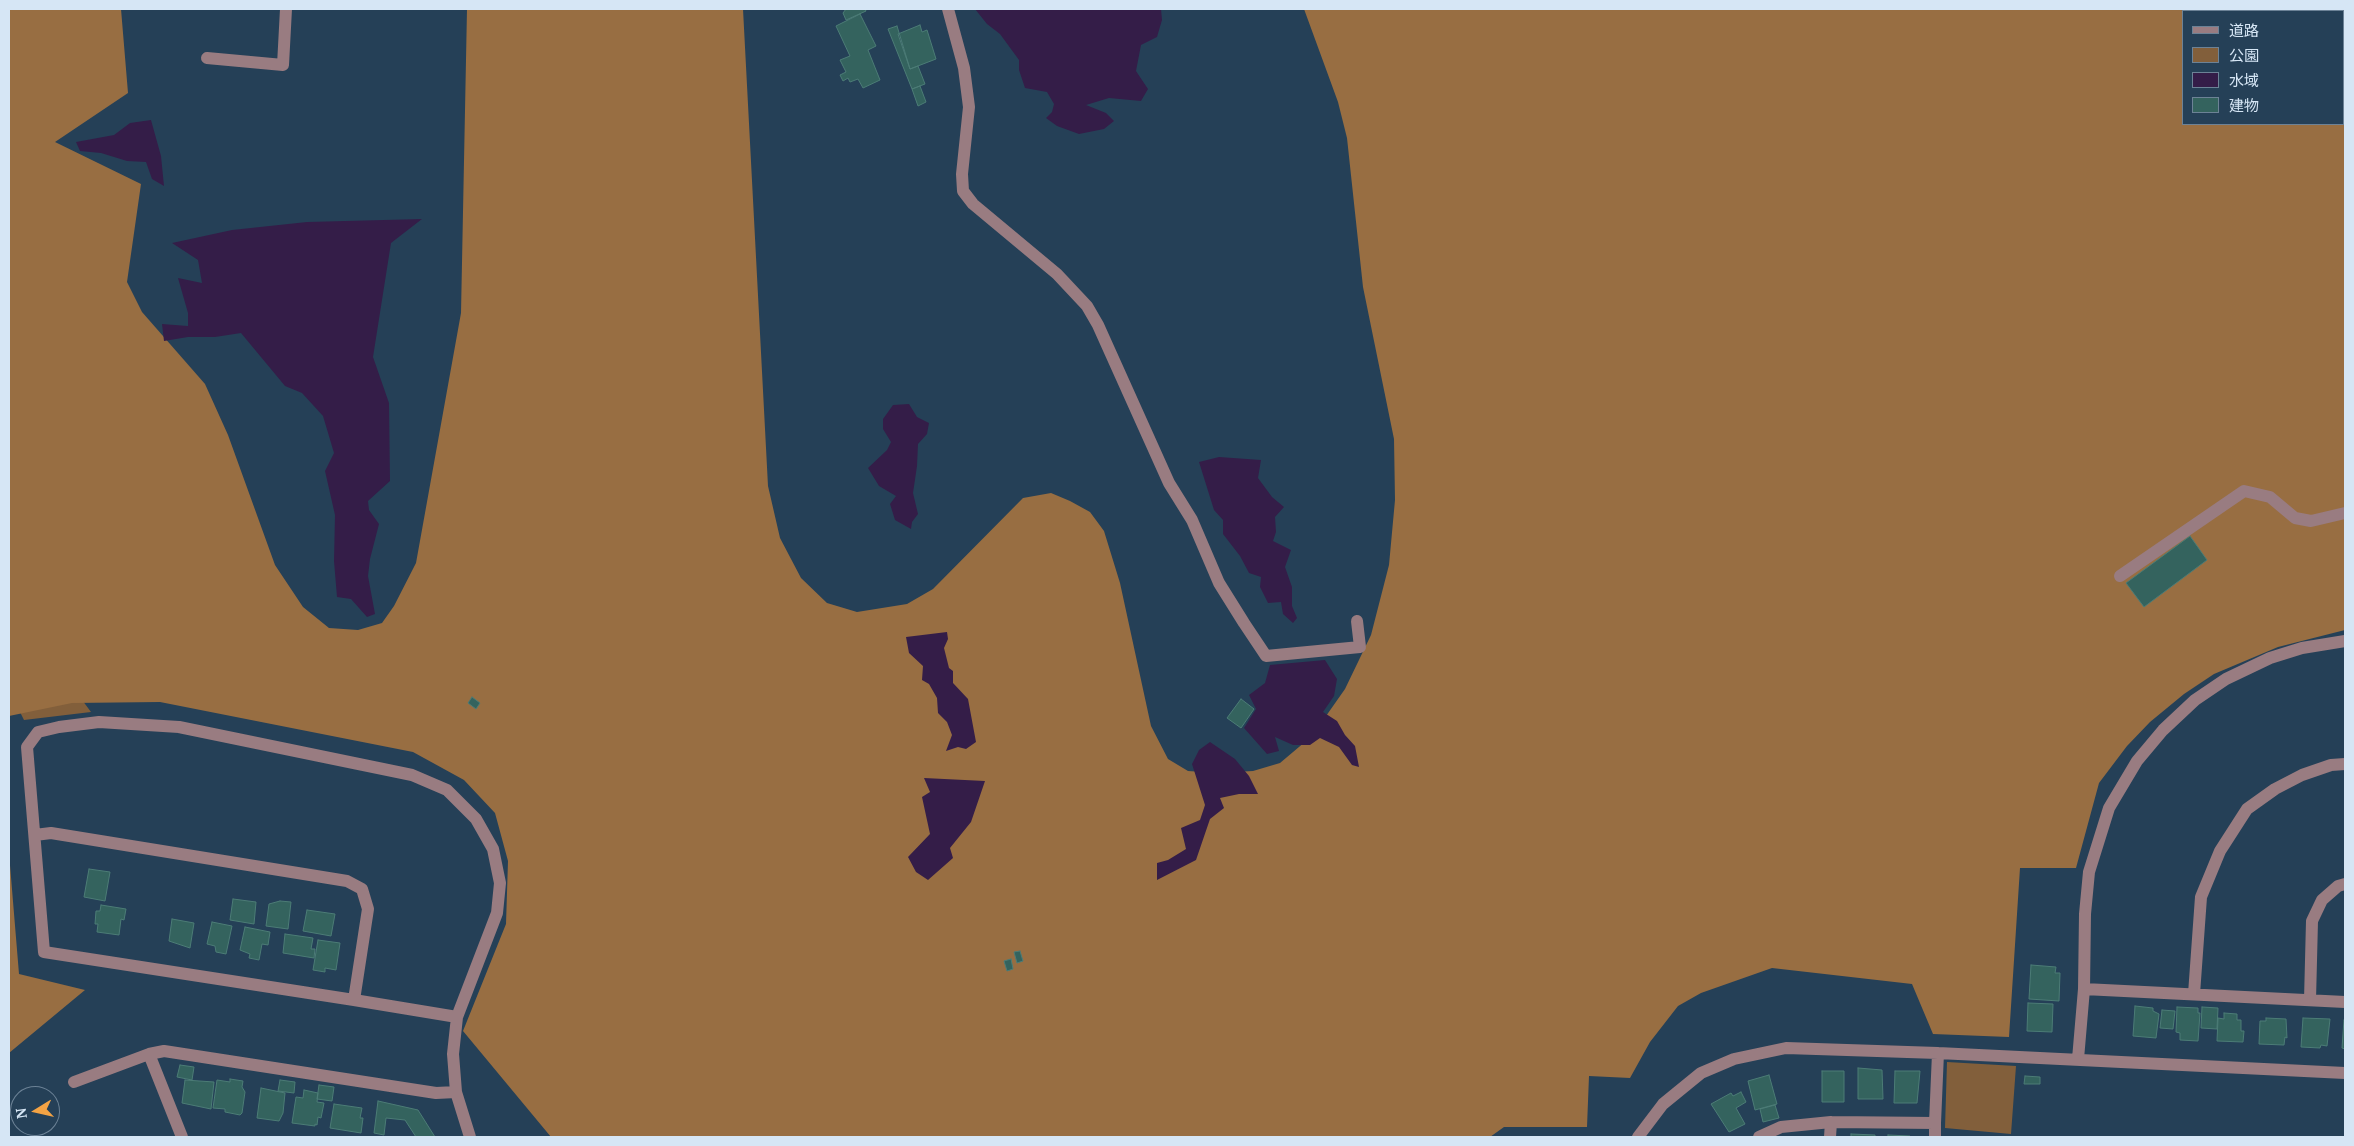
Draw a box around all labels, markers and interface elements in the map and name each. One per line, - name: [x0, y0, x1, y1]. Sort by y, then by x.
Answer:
- legend: [2182, 10, 2344, 125]
- text: 道路: [2229, 20, 2259, 40]
- text: 公園: [2229, 45, 2259, 65]
- text: 水域: [2229, 70, 2259, 90]
- text: 建物: [2229, 95, 2259, 115]
- north arrow: [10, 1086, 60, 1136]
- text: N: [10, 1107, 31, 1120]

